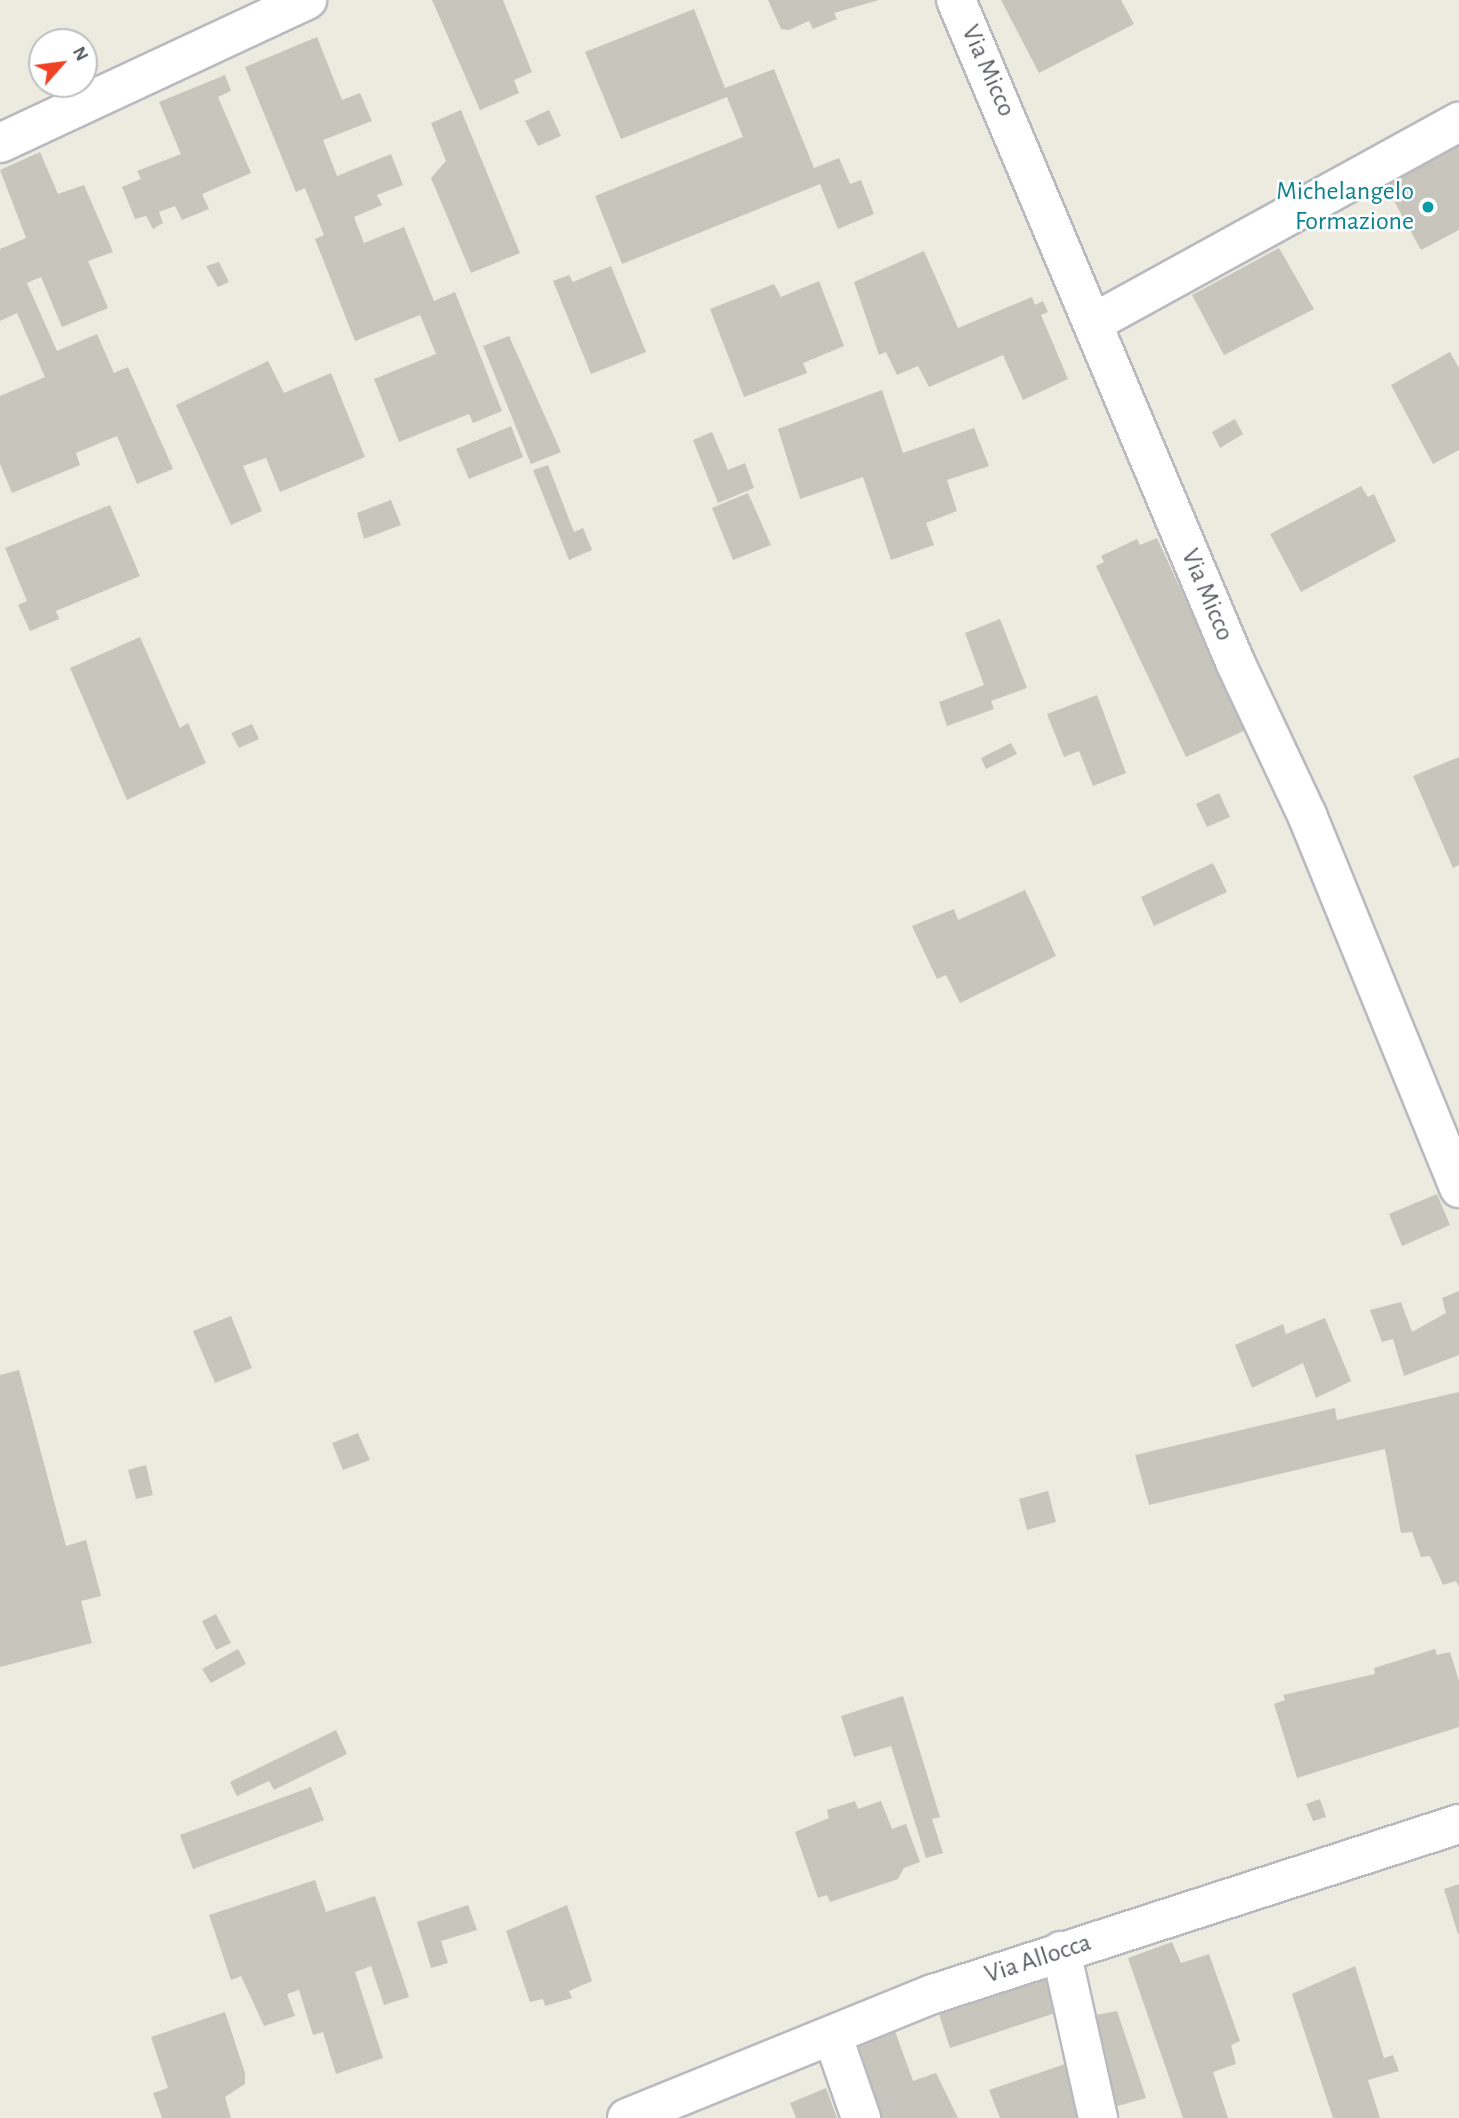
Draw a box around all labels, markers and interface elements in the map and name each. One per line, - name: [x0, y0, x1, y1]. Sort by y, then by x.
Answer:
- street label: Via Micco: [954, 20, 1022, 122]
- north arrow: [28, 28, 98, 98]
- text: N: [69, 44, 92, 64]
- place label: Michelangelo Formazione: [1276, 176, 1414, 238]
- marker: Michelangelo Formazione: [1420, 199, 1436, 215]
- street label: Via Micco: [1174, 544, 1240, 646]
- street label: Via Allocca: [981, 1927, 1095, 1991]

